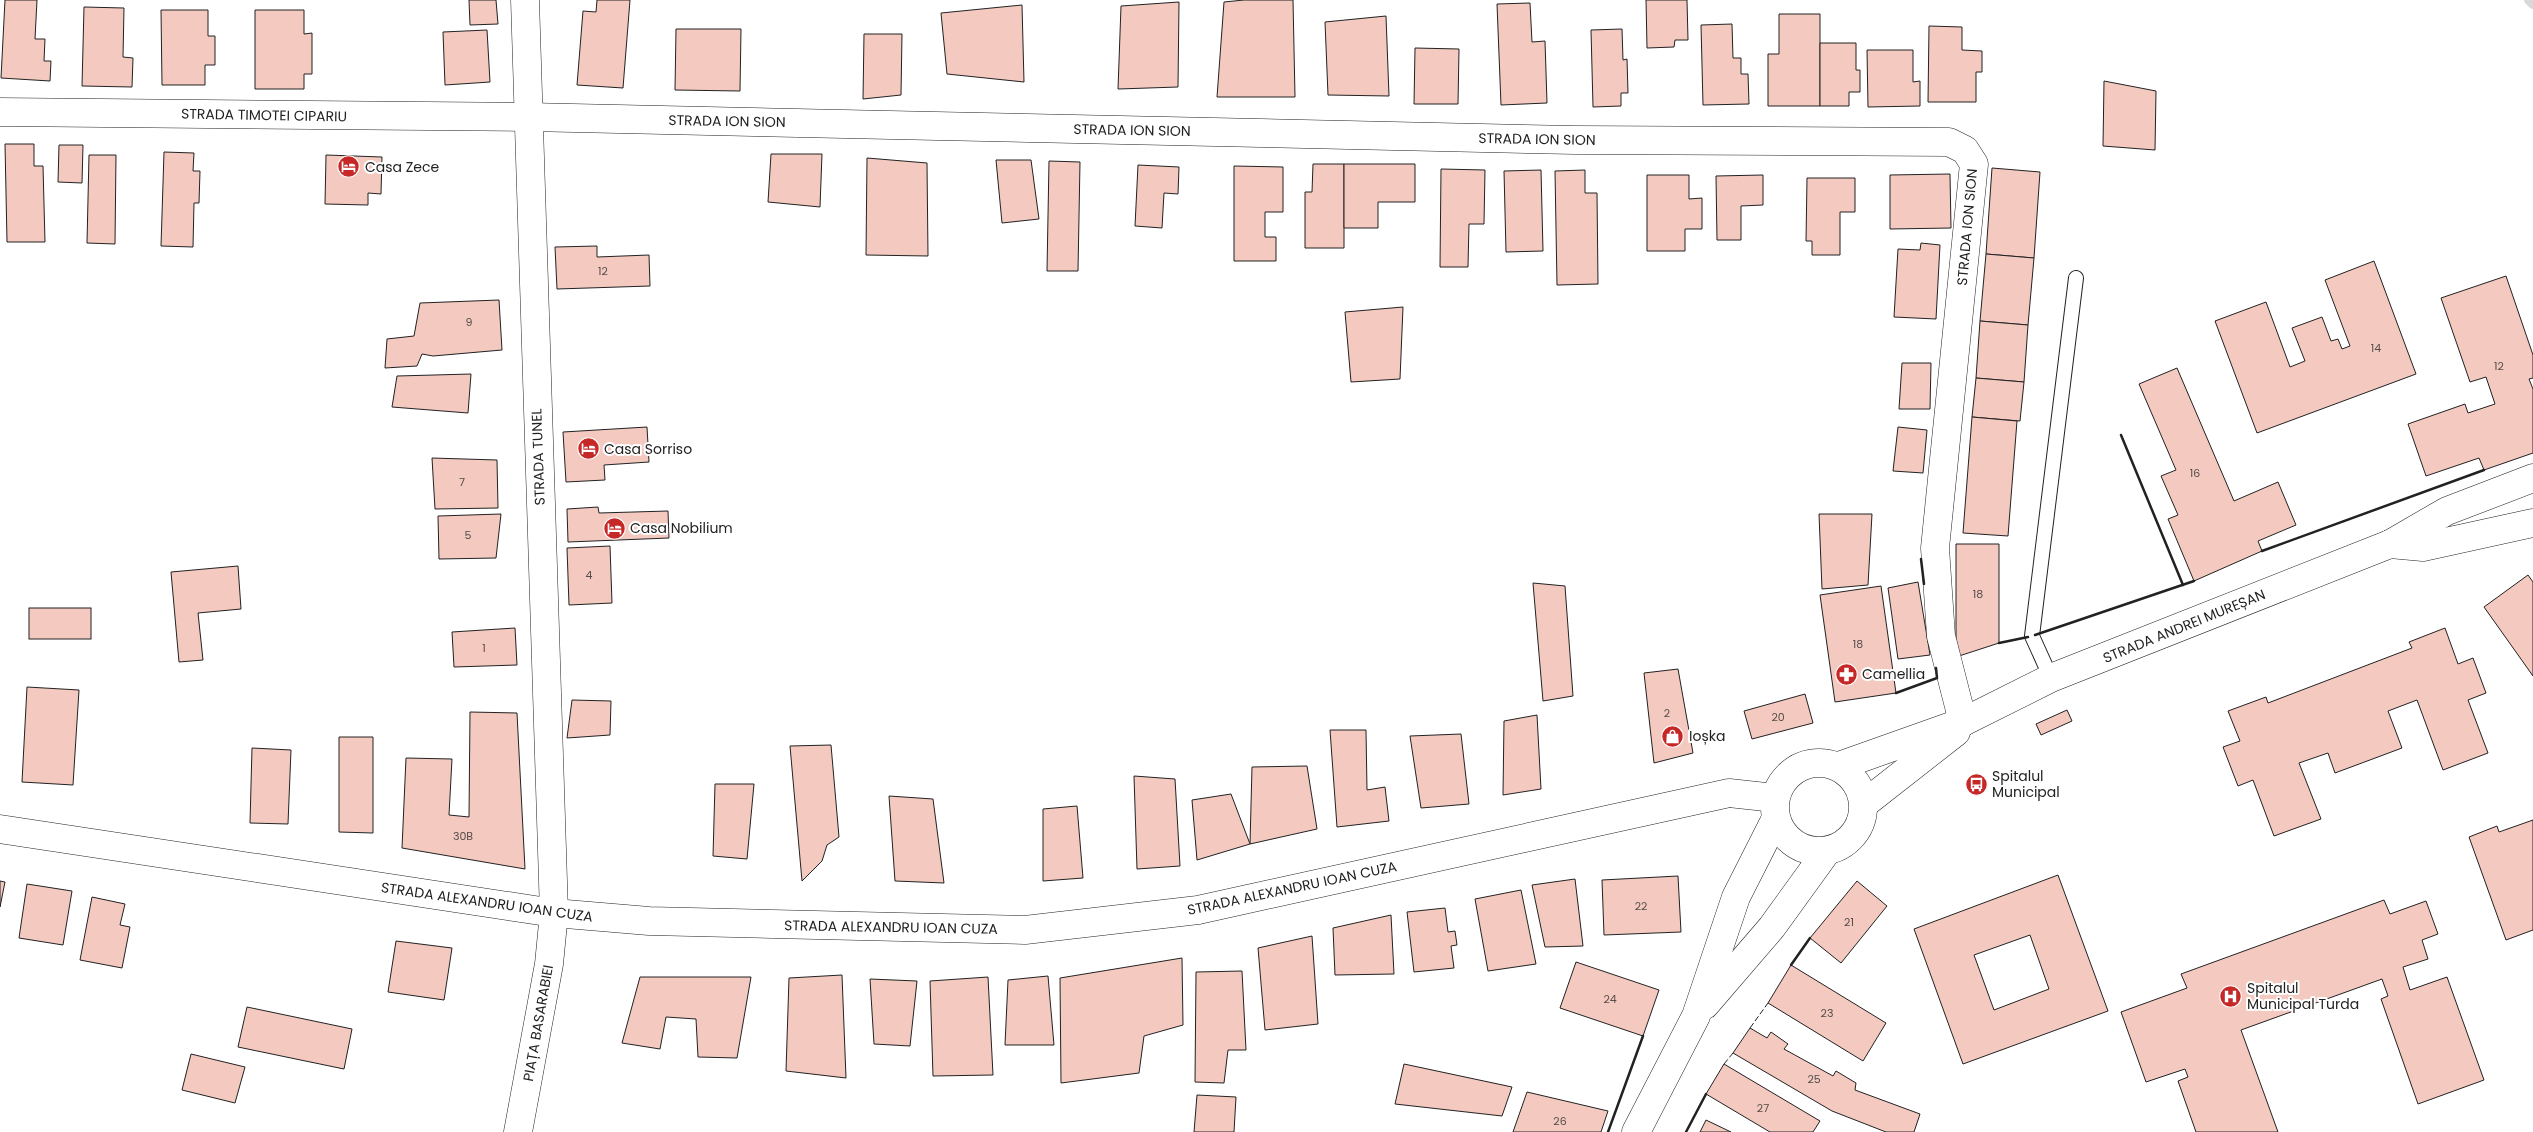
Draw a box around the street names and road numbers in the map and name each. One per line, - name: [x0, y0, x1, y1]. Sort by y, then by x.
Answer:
- street label: STRADA TIMOTEI CIPARIU: [181, 104, 347, 126]
- street label: STRADA ION SION: [668, 110, 786, 132]
- street label: STRADA ION SION: [1073, 119, 1191, 141]
- street label: STRADA ION SION: [1478, 128, 1596, 150]
- street label: STRADA ION SION: [1952, 168, 1982, 286]
- street label: STRADA TUNEL: [526, 408, 550, 506]
- street label: STRADA ANDREI MUREȘAN: [2100, 584, 2268, 668]
- street label: STRADA ALEXANDRU IOAN CUZA: [1185, 856, 1399, 920]
- street label: STRADA ALEXANDRU IOAN CUZA: [380, 877, 594, 927]
- street label: STRADA ALEXANDRU IOAN CUZA: [784, 915, 998, 939]
- street label: PIAȚA BASARABIEI: [518, 963, 558, 1083]

